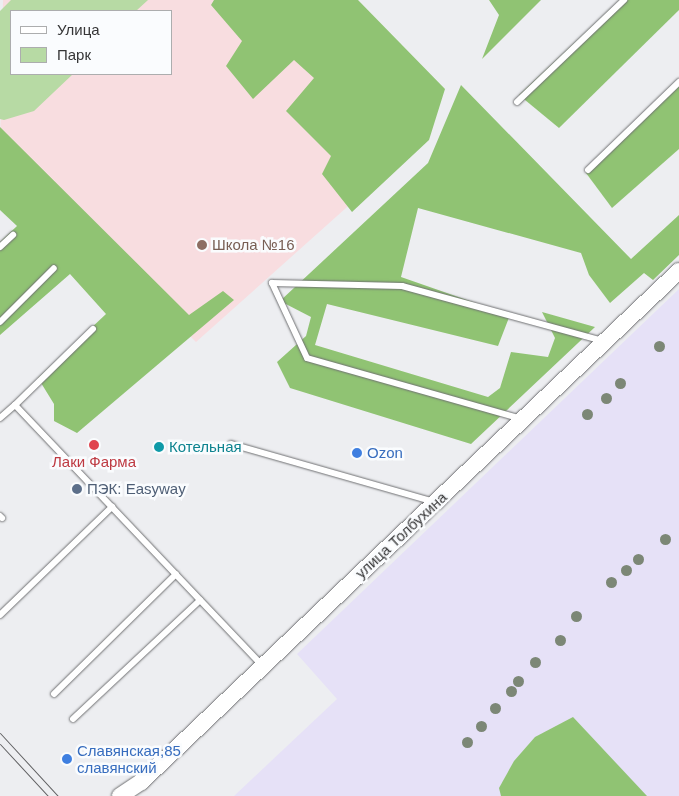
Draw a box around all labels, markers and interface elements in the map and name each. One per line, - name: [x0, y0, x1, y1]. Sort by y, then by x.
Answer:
- legend: [10, 10, 172, 75]
- text: Улица: [57, 21, 100, 38]
- text: Парк: [57, 46, 91, 63]
- place label: Школа №16: [212, 236, 295, 254]
- marker: Школа №16: [196, 239, 208, 251]
- place label: Котельная: [169, 438, 242, 456]
- marker: Лаки Фарма: [88, 439, 100, 451]
- marker: Котельная: [153, 441, 165, 453]
- place label: Ozon: [367, 444, 403, 462]
- marker: Ozon: [351, 447, 363, 459]
- place label: Лаки Фарма: [52, 453, 136, 471]
- place label: ПЭК: Easyway: [87, 480, 186, 498]
- marker: ПЭК: Easyway: [71, 483, 83, 495]
- street label: улица Толбухина: [352, 488, 450, 582]
- place label: Славянская,85 славянский: [77, 741, 181, 776]
- marker: Славянская,85 славянский: [61, 753, 73, 765]

